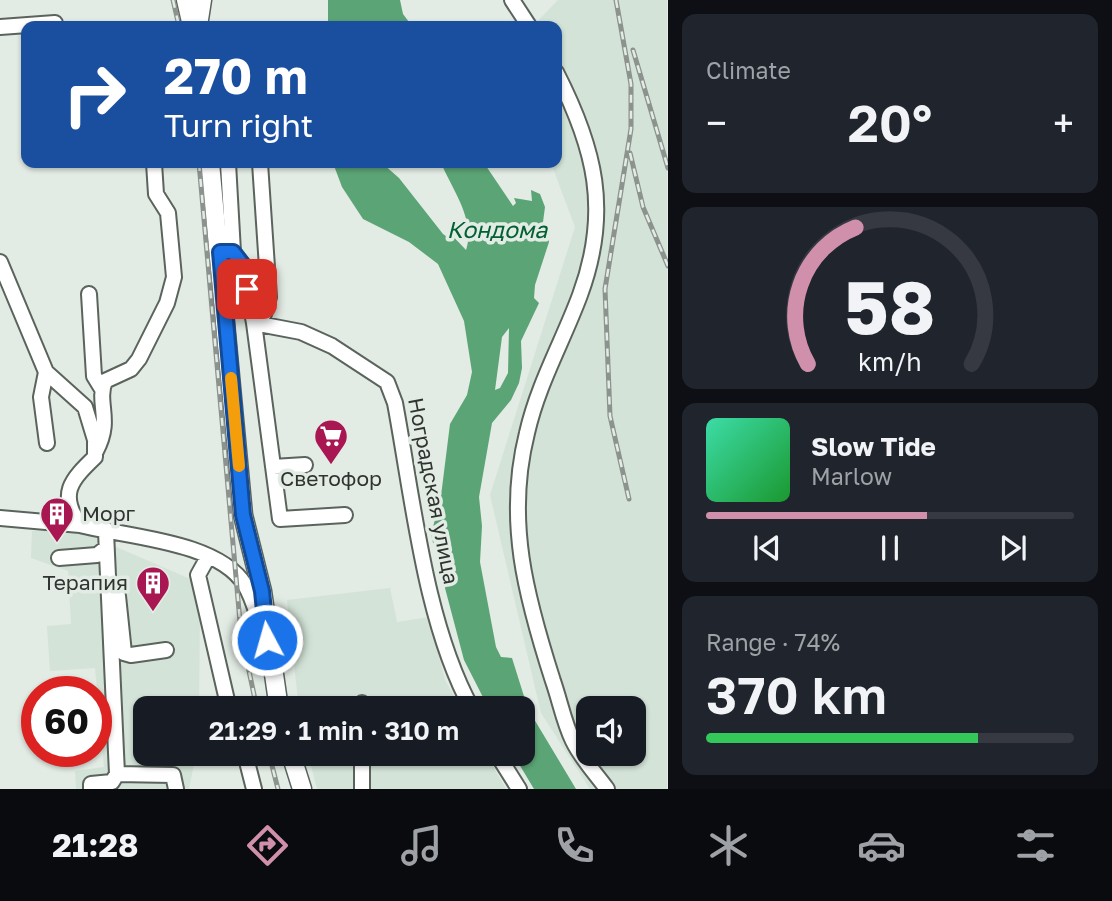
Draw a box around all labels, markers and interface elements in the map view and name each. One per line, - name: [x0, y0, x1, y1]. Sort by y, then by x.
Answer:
- text: 270 m: [164, 46, 308, 105]
- icon: right: [49, 49, 140, 140]
- text: Climate: [706, 56, 791, 84]
- text: 20°: [848, 91, 932, 153]
- text: −: [706, 100, 727, 145]
- text: +: [1053, 100, 1074, 145]
- text: Turn right: [164, 106, 313, 144]
- water label: Кондома: [447, 215, 548, 243]
- pin: [217, 259, 277, 319]
- text: 58: [845, 263, 936, 350]
- icon: arrive: [228, 270, 266, 308]
- text: km/h: [858, 346, 922, 377]
- street label: Ноградская улица: [403, 395, 465, 586]
- supermarket icon: Светофор: [312, 417, 350, 466]
- text: Slow Tide: [811, 431, 936, 462]
- text: Marlow: [811, 462, 892, 490]
- place label: Светофор: [280, 465, 382, 491]
- building icon: Морг: [38, 495, 76, 544]
- place label: Морг: [82, 500, 136, 526]
- icon: previous: [748, 529, 786, 567]
- icon: pause: [871, 529, 909, 567]
- icon: next: [994, 529, 1032, 567]
- building icon: Терапия: [134, 564, 172, 613]
- place label: Терапия: [43, 569, 128, 595]
- position arrow: [230, 603, 304, 677]
- text: Range · 74%: [706, 628, 840, 656]
- text: 370 km: [706, 663, 887, 725]
- speed limit sign: 60: [21, 676, 112, 767]
- map controls: [576, 696, 646, 766]
- button: sound: [576, 696, 646, 766]
- text: 21:29 · 1 min · 310 m: [209, 715, 459, 746]
- icon: directions: [243, 821, 292, 870]
- icon: music: [397, 821, 446, 870]
- icon: phone: [550, 821, 599, 870]
- icon: climate: [704, 821, 753, 870]
- icon: car: [857, 821, 906, 870]
- icon: filters: [1011, 821, 1060, 870]
- text: 21:28: [52, 826, 139, 864]

